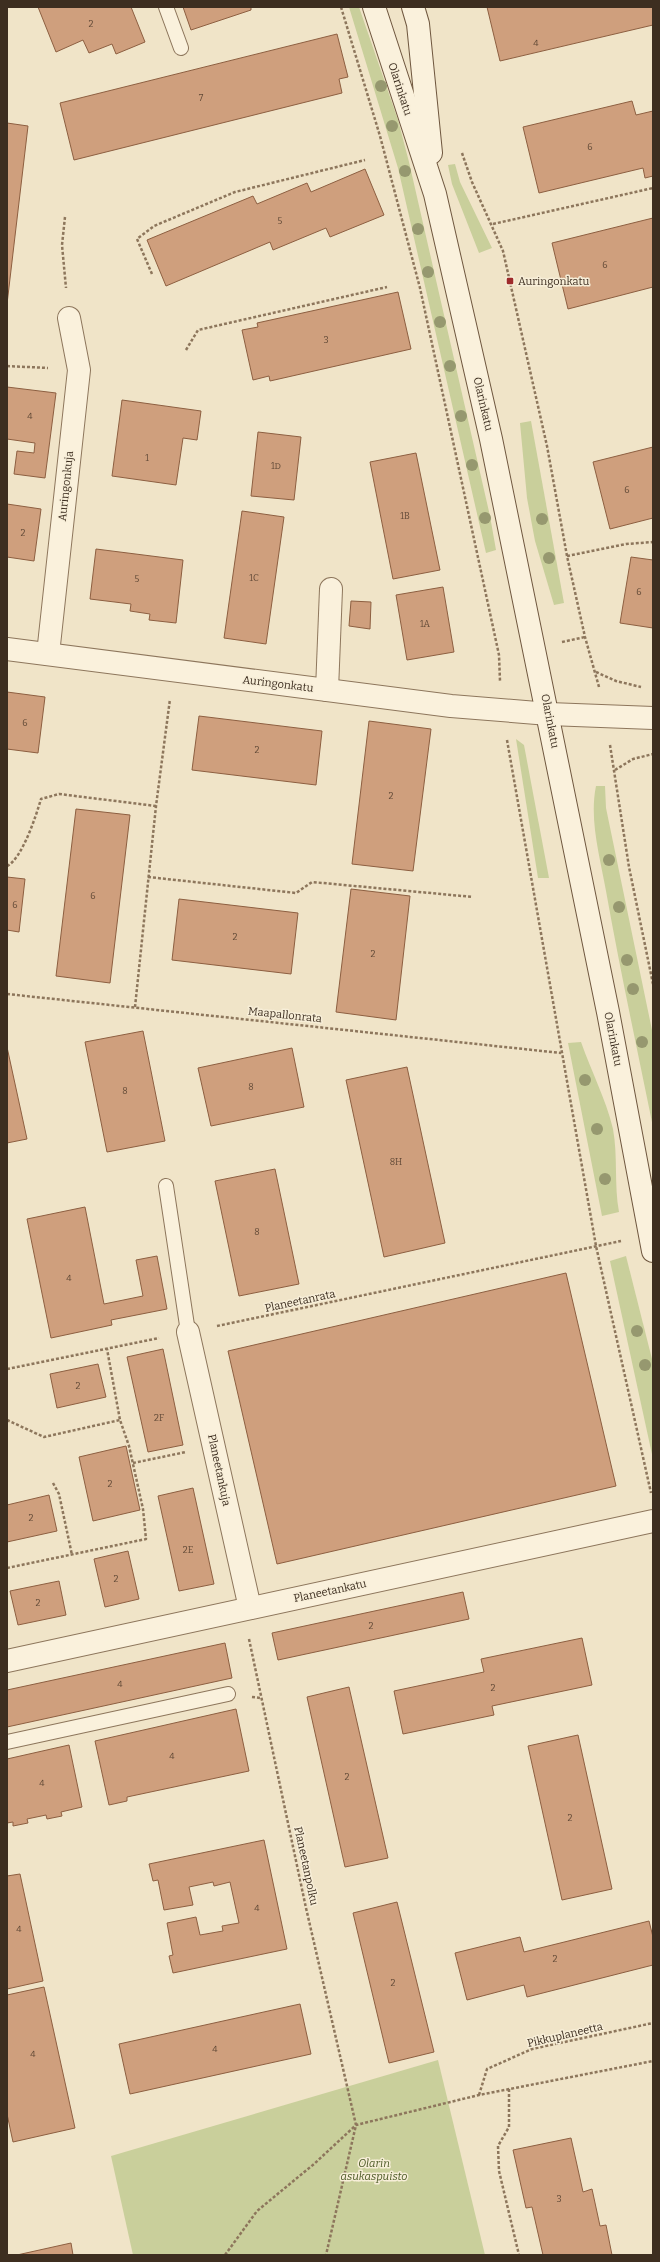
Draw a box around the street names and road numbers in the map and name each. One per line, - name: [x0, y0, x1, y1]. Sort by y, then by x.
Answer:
- street label: Olarinkatu: [385, 61, 415, 117]
- street label: Olarinkatu: [470, 376, 496, 432]
- street label: Auringonkuja: [56, 450, 76, 522]
- street label: Auringonkatu: [242, 673, 314, 695]
- street label: Olarinkatu: [538, 693, 562, 749]
- street label: Maapallonrata: [247, 1005, 323, 1025]
- street label: Olarinkatu: [601, 1011, 625, 1067]
- street label: Planeetanrata: [264, 1287, 336, 1315]
- street label: Planeetankuja: [205, 1433, 233, 1507]
- street label: Planeetankatu: [292, 1577, 368, 1605]
- street label: Planeetanpolku: [291, 1825, 321, 1907]
- street label: Pikkuplaneetta: [526, 2020, 604, 2050]

